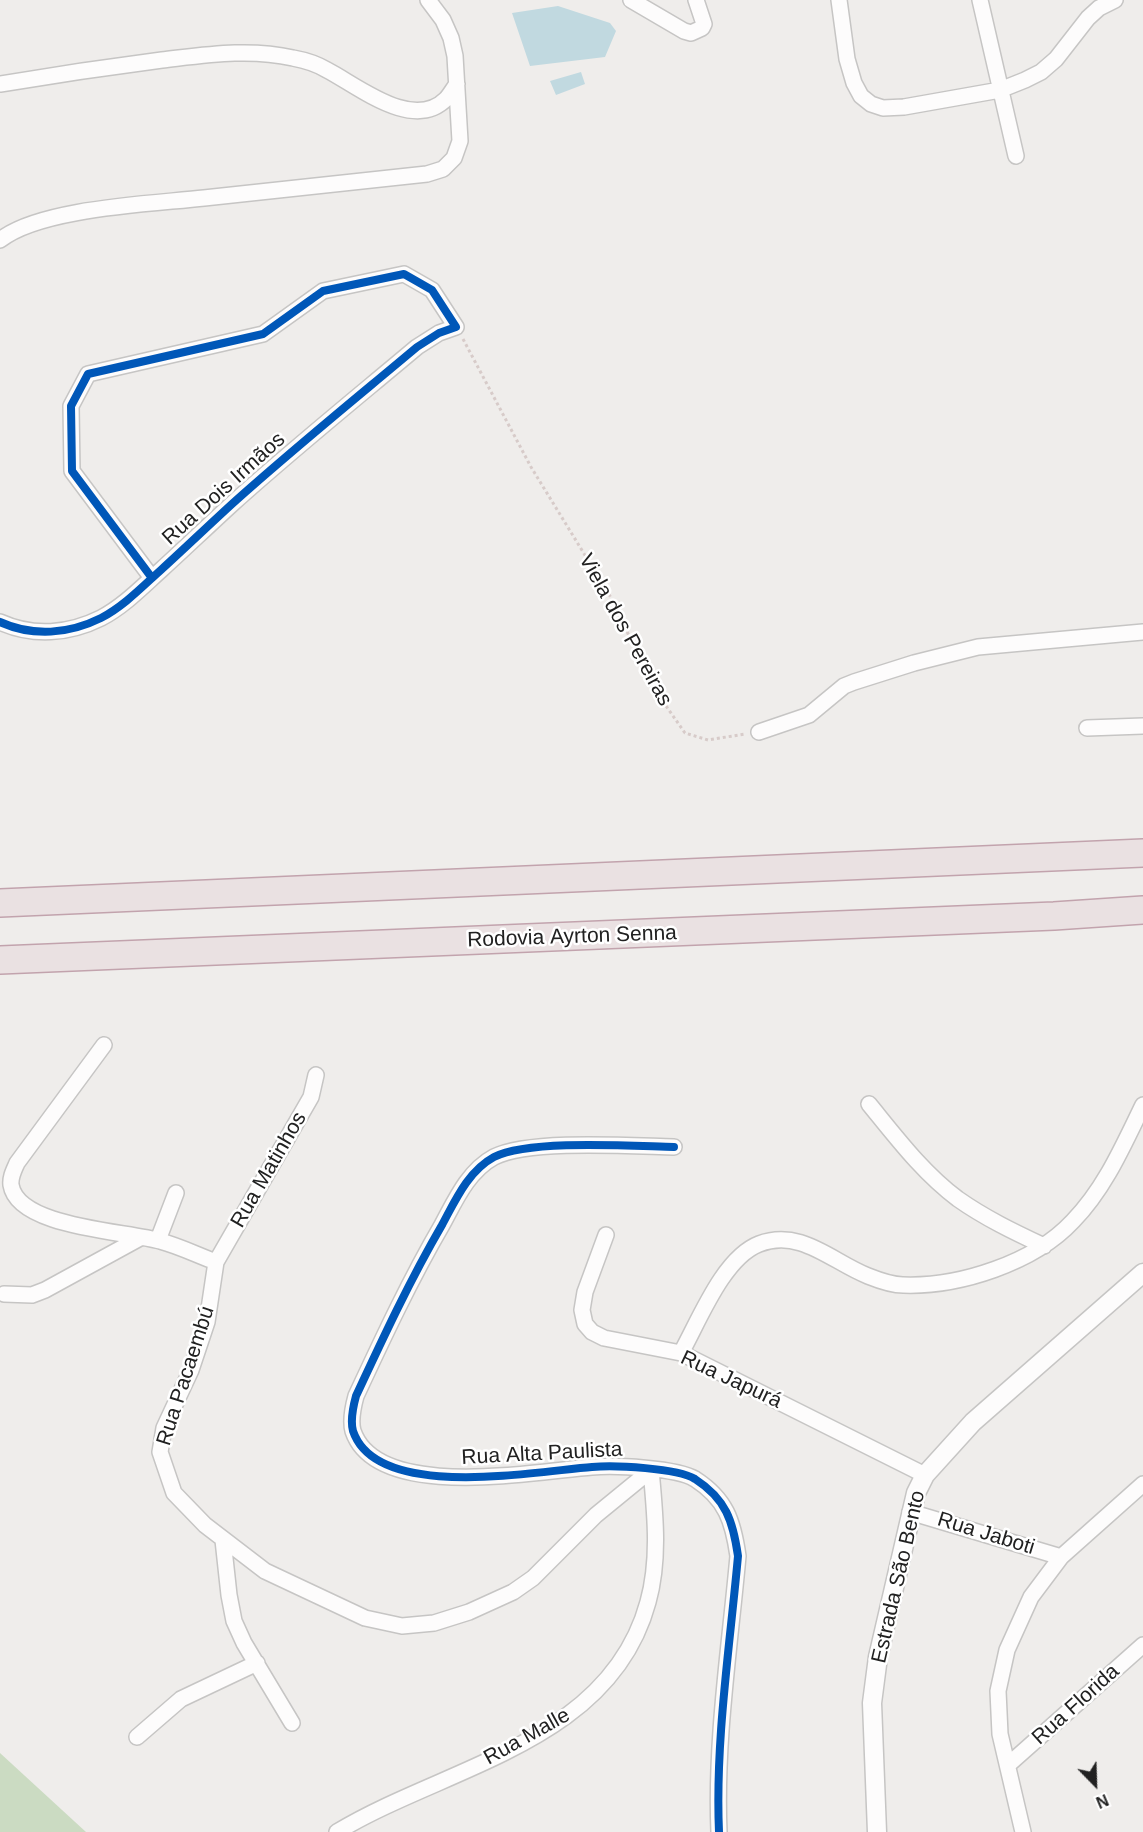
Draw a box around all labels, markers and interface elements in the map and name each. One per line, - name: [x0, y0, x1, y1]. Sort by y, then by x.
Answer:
- street label: Rua Dois Irmãos: [157, 427, 291, 551]
- street label: Viela dos Pereiras: [573, 550, 677, 710]
- street label: Rodovia Ayrton Senna: [467, 921, 677, 953]
- street label: Rua Matinhos: [226, 1108, 312, 1232]
- street label: Rua Pacaembú: [152, 1303, 220, 1449]
- street label: Rua Japurá: [676, 1346, 786, 1414]
- street label: Rua Alta Paulista: [461, 1437, 623, 1471]
- street label: Estrada São Bento: [867, 1488, 931, 1666]
- street label: Rua Jaboti: [934, 1507, 1038, 1561]
- street label: Rua Florida: [1027, 1659, 1125, 1751]
- street label: Rua Malle: [480, 1703, 574, 1771]
- north arrow: [1065, 1754, 1125, 1814]
- text: N: [1094, 1791, 1111, 1811]

